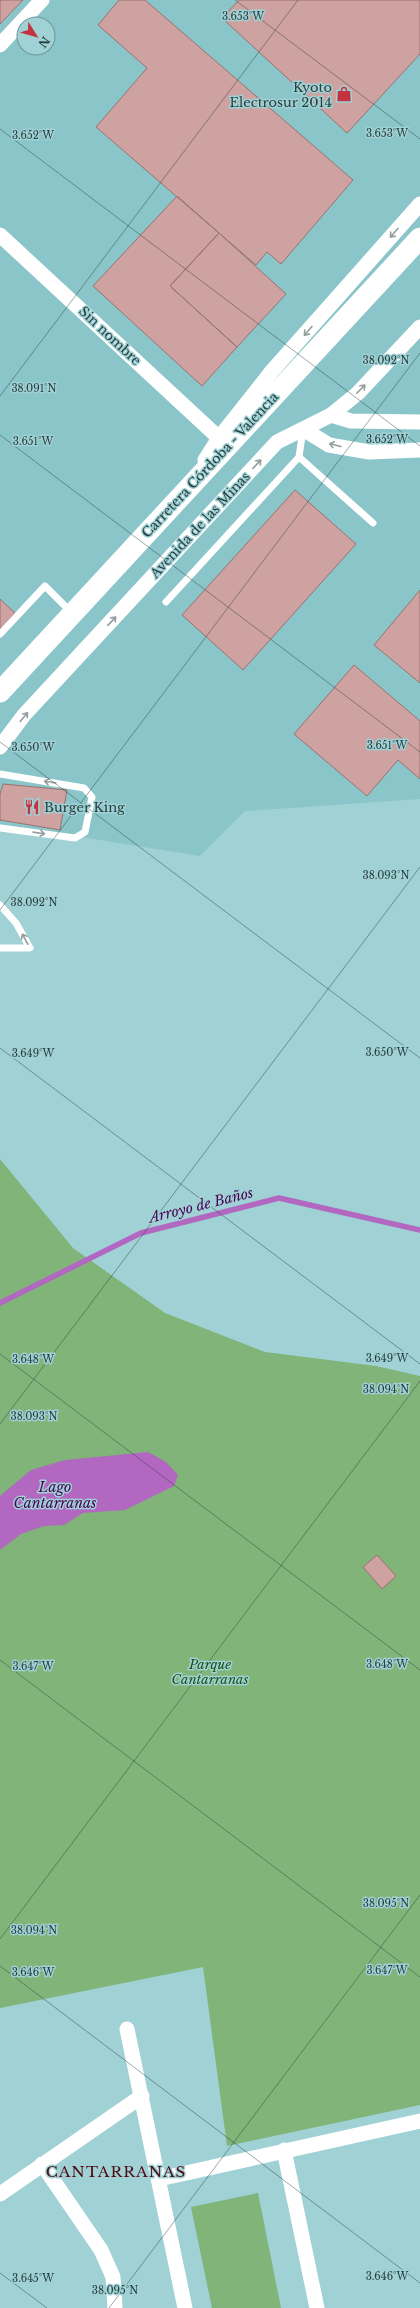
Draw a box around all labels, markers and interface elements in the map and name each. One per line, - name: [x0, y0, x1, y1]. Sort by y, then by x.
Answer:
- text: 3.653°W: [222, 10, 264, 23]
- north arrow: [16, 16, 56, 56]
- text: N: [35, 34, 53, 51]
- place label: Kyoto Electrosur 2014: [230, 79, 332, 111]
- shop icon: Kyoto Electrosur 2014: [335, 85, 353, 103]
- text: 3.653°W: [366, 127, 408, 140]
- text: 3.652°W: [12, 129, 54, 142]
- one-way arrow: [390, 228, 399, 238]
- street label: Sin nombre: [75, 303, 145, 369]
- one-way arrow: [304, 325, 313, 336]
- text: 38.092°N: [363, 354, 409, 367]
- text: 38.091°N: [11, 382, 57, 395]
- one-way arrow: [356, 384, 366, 394]
- street label: Carretera Córdoba - Valencia: [138, 388, 283, 541]
- text: 3.652°W: [366, 433, 408, 446]
- text: 3.651°W: [13, 435, 53, 448]
- one-way arrow: [328, 441, 341, 449]
- one-way arrow: [252, 459, 262, 469]
- street label: Avenida de las Minas: [146, 468, 254, 582]
- one-way arrow: [107, 616, 116, 626]
- one-way arrow: [19, 711, 28, 722]
- text: 3.651°W: [367, 739, 407, 752]
- text: 3.650°W: [11, 741, 55, 754]
- one-way arrow: [44, 778, 57, 786]
- restaurant icon: Burger King: [23, 798, 41, 816]
- place label: Burger King: [44, 799, 125, 816]
- one-way arrow: [32, 829, 45, 837]
- text: 38.093°N: [363, 869, 409, 882]
- text: 38.092°N: [11, 896, 57, 909]
- one-way arrow: [21, 934, 29, 946]
- text: 3.650°W: [365, 1046, 409, 1059]
- text: 3.649°W: [12, 1047, 55, 1060]
- water label: Arroyo de Baños: [145, 1183, 255, 1227]
- text: 3.649°W: [366, 1352, 409, 1365]
- text: 3.648°W: [12, 1353, 54, 1366]
- text: 38.094°N: [363, 1383, 409, 1396]
- text: 38.093°N: [11, 1410, 57, 1423]
- water label: Lago Cantarranas: [14, 1478, 96, 1512]
- park label: Parque Cantarranas: [172, 1656, 248, 1688]
- text: 3.648°W: [366, 1658, 408, 1671]
- text: 3.647°W: [12, 1660, 54, 1673]
- text: 38.095°N: [363, 1897, 409, 1910]
- text: 38.094°N: [11, 1924, 57, 1937]
- text: 3.647°W: [366, 1964, 408, 1977]
- text: 3.646°W: [12, 1966, 55, 1979]
- district label: CANTARRANAS: [46, 2162, 186, 2181]
- text: 3.646°W: [366, 2270, 409, 2283]
- text: 3.645°W: [12, 2272, 54, 2285]
- text: 38.095°N: [92, 2284, 138, 2297]

